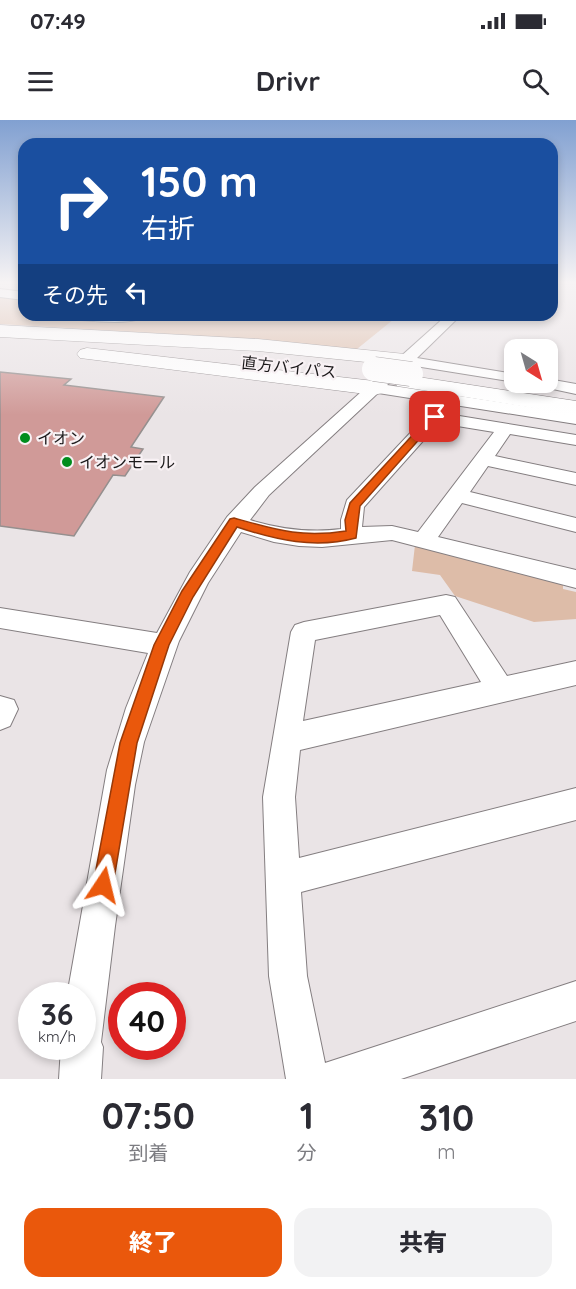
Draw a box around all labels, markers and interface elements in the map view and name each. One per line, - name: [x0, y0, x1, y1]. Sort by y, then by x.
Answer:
- text: 07:49: [30, 7, 86, 35]
- text: Drivr: [256, 64, 320, 98]
- icon: menu: [24, 65, 57, 98]
- icon: search: [519, 65, 552, 98]
- text: 150 m: [141, 155, 258, 208]
- icon: right: [42, 162, 120, 240]
- text: 右折: [141, 211, 195, 245]
- icon: left: [120, 276, 153, 309]
- text: その先: [42, 281, 108, 309]
- north arrow: [504, 339, 558, 393]
- map controls: [504, 339, 558, 393]
- street label: 直方バイパス: [240, 352, 338, 382]
- pin: [409, 391, 460, 442]
- icon: arrive: [418, 400, 451, 433]
- place label: イオン: [37, 428, 85, 448]
- marker: イオン: [18, 431, 32, 445]
- place label: イオンモール: [79, 452, 175, 472]
- marker: イオンモール: [60, 455, 74, 469]
- position arrow: [71, 853, 135, 917]
- speed limit sign: 40: [108, 982, 186, 1060]
- text: 36: [41, 995, 73, 1033]
- text: km/h: [38, 1027, 76, 1046]
- text: 07:50: [102, 1093, 195, 1138]
- text: 1: [300, 1093, 314, 1138]
- text: 310: [419, 1095, 474, 1140]
- text: m: [437, 1139, 456, 1164]
- text: 到着: [128, 1140, 168, 1165]
- text: 分: [297, 1140, 317, 1165]
- button: 終了: [24, 1208, 282, 1277]
- button: 共有: [294, 1208, 552, 1277]

